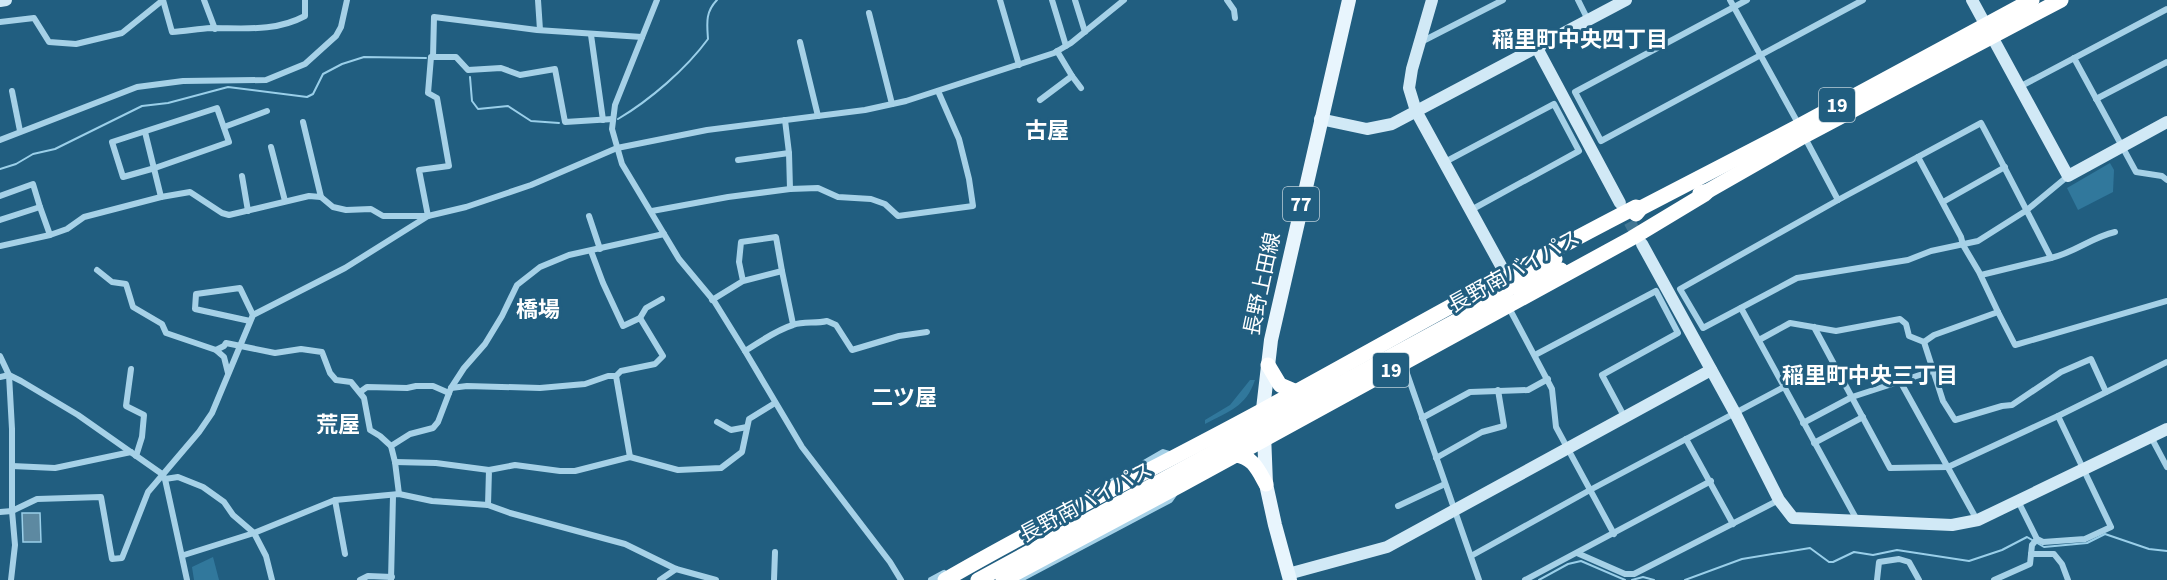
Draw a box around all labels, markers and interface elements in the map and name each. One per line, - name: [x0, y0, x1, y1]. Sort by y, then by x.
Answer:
- district label: 稲里町中央四丁目: [1492, 24, 1668, 56]
- road number: 19: [1819, 88, 1855, 122]
- district label: 古屋: [1025, 115, 1069, 147]
- road number: 77: [1283, 187, 1319, 221]
- street label: 長野南バイパス: [1443, 222, 1585, 320]
- street label: 長野上田線: [1236, 230, 1288, 338]
- district label: 橋場: [516, 294, 560, 326]
- road number: 19: [1373, 353, 1409, 387]
- district label: 稲里町中央三丁目: [1782, 360, 1958, 392]
- district label: 二ツ屋: [871, 382, 937, 414]
- district label: 荒屋: [316, 409, 360, 441]
- street label: 長野南バイパス: [1014, 454, 1158, 550]

